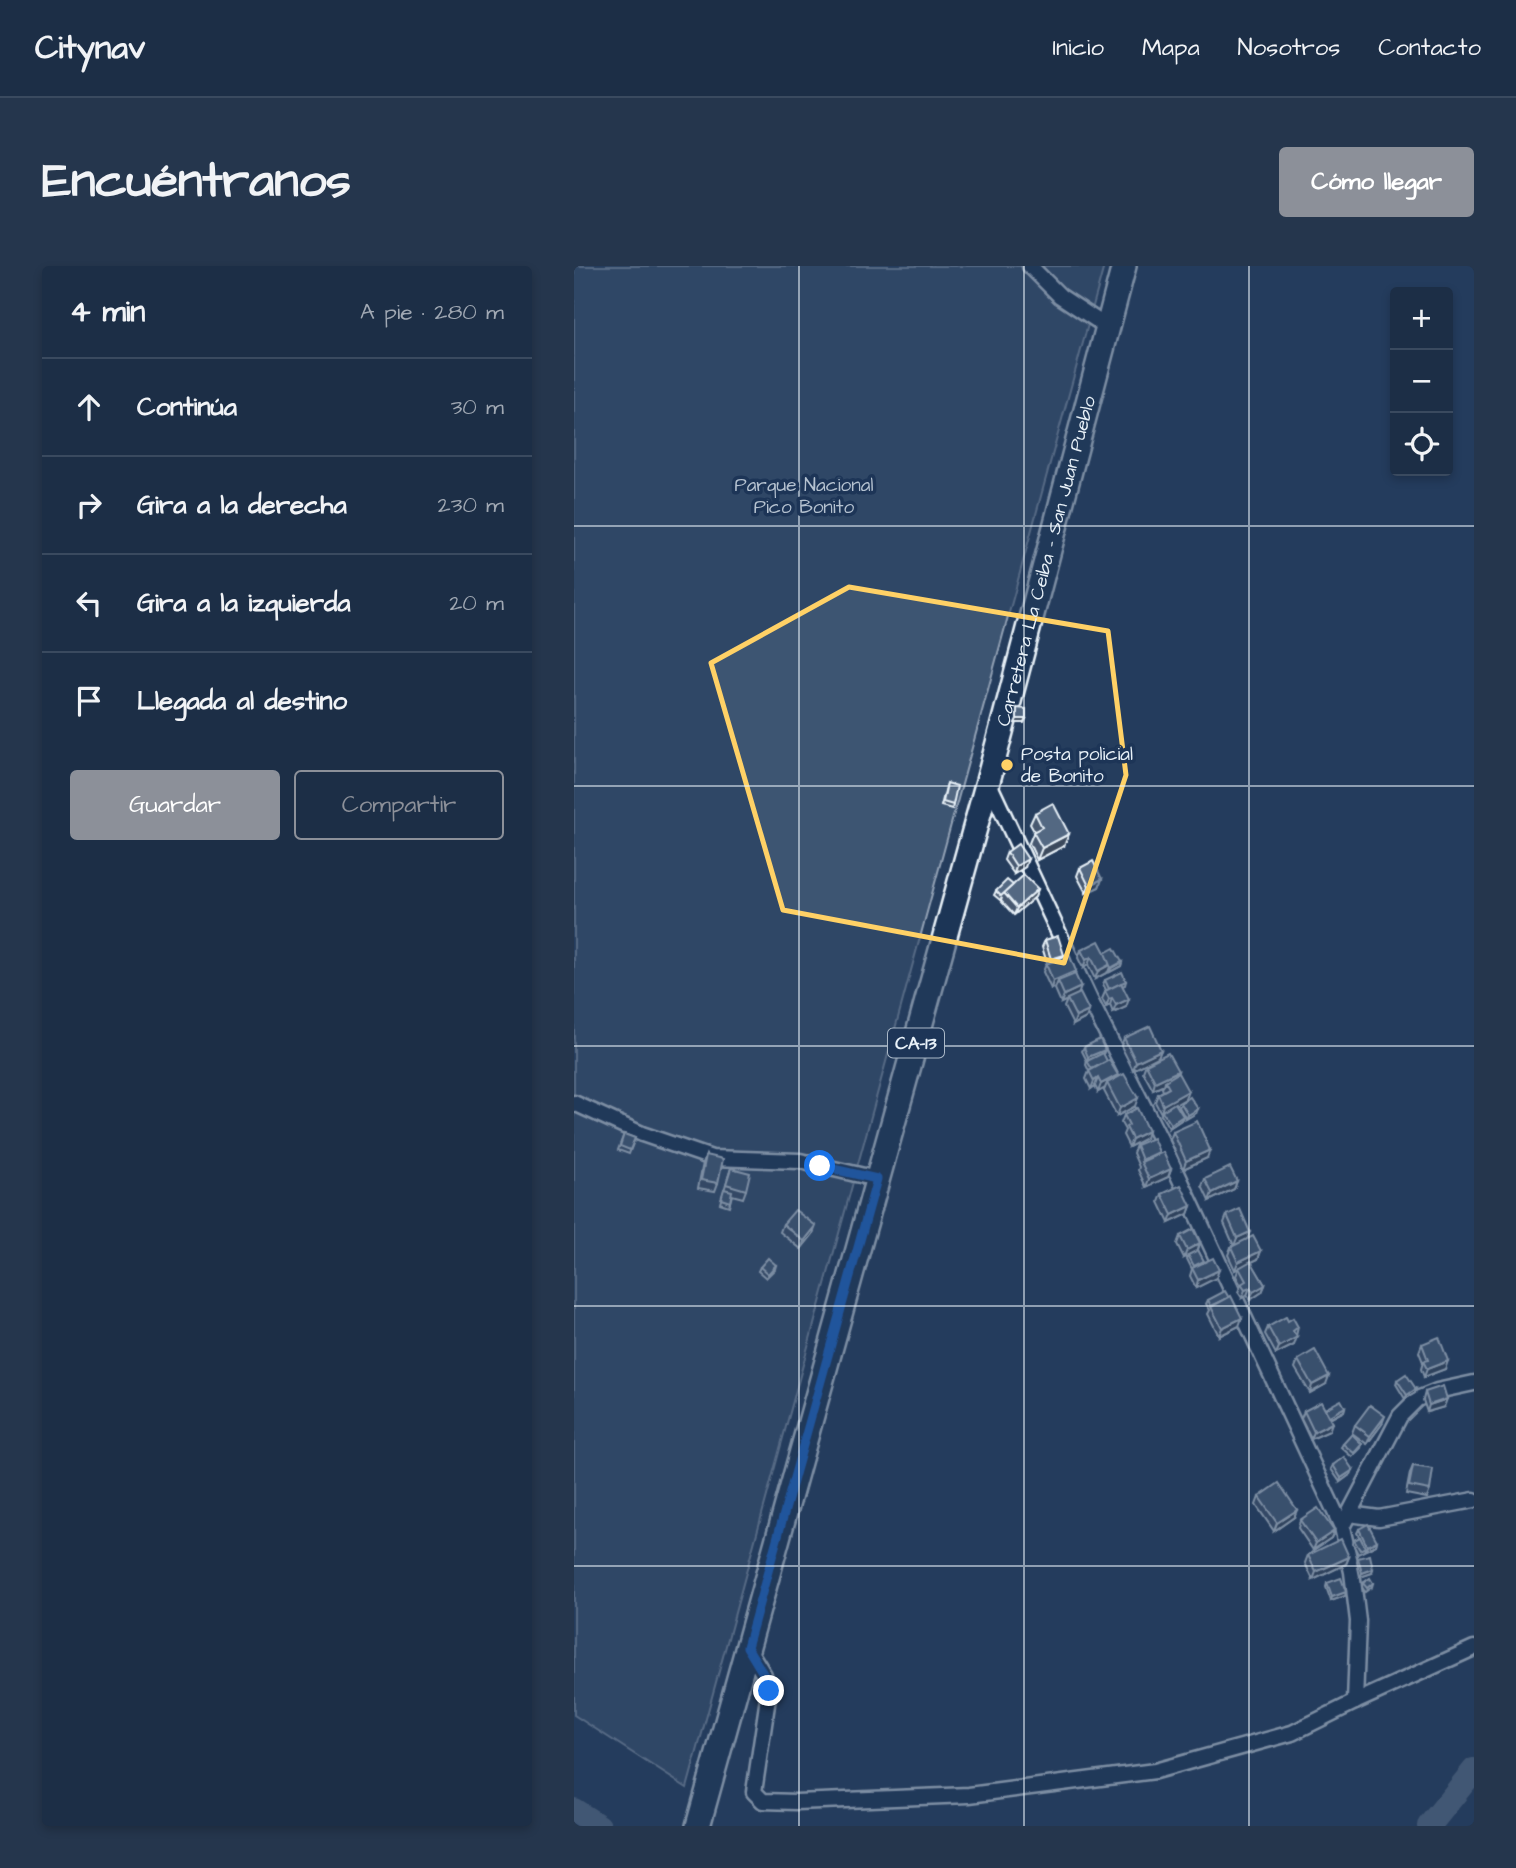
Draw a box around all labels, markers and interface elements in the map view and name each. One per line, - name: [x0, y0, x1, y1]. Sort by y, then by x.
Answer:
- text: Citynav: [35, 25, 145, 71]
- text: Inicio: [1052, 31, 1104, 65]
- text: Mapa: [1142, 31, 1200, 65]
- text: Nosotros: [1238, 31, 1340, 65]
- text: Contacto: [1378, 31, 1481, 65]
- button: Cómo llegar: [1279, 147, 1474, 217]
- text: Encuéntranos: [42, 148, 351, 216]
- map controls: [1390, 287, 1453, 476]
- button: +: [1390, 287, 1453, 350]
- text: 4 min: [70, 291, 145, 333]
- text: A pie · 280 m: [360, 296, 504, 328]
- button: −: [1390, 350, 1453, 413]
- icon: ahead: [70, 388, 108, 426]
- text: Continúa: [137, 389, 237, 425]
- text: 30 m: [451, 391, 504, 423]
- street label: Carretera La Ceiba - San Juan Pueblo: [990, 393, 1103, 729]
- button: locate: [1390, 413, 1453, 476]
- park label: Parque Nacional Pico Bonito: [735, 472, 873, 521]
- icon: right: [70, 486, 108, 524]
- text: Gira a la derecha: [137, 487, 347, 523]
- text: 230 m: [438, 489, 504, 521]
- icon: left: [70, 584, 108, 622]
- text: Gira a la izquierda: [137, 585, 351, 621]
- text: 20 m: [449, 587, 504, 619]
- icon: arrive: [70, 682, 108, 720]
- text: Llegada al destino: [137, 683, 347, 719]
- place label: Posta policial de Bonito: [1021, 741, 1133, 790]
- marker: Posta policial de Bonito: [999, 757, 1015, 773]
- button: Guardar: [70, 770, 280, 840]
- button: Compartir: [294, 770, 504, 840]
- road number: CA-13: [888, 1028, 944, 1058]
- route start: [804, 1150, 835, 1181]
- route end: [753, 1675, 784, 1706]

